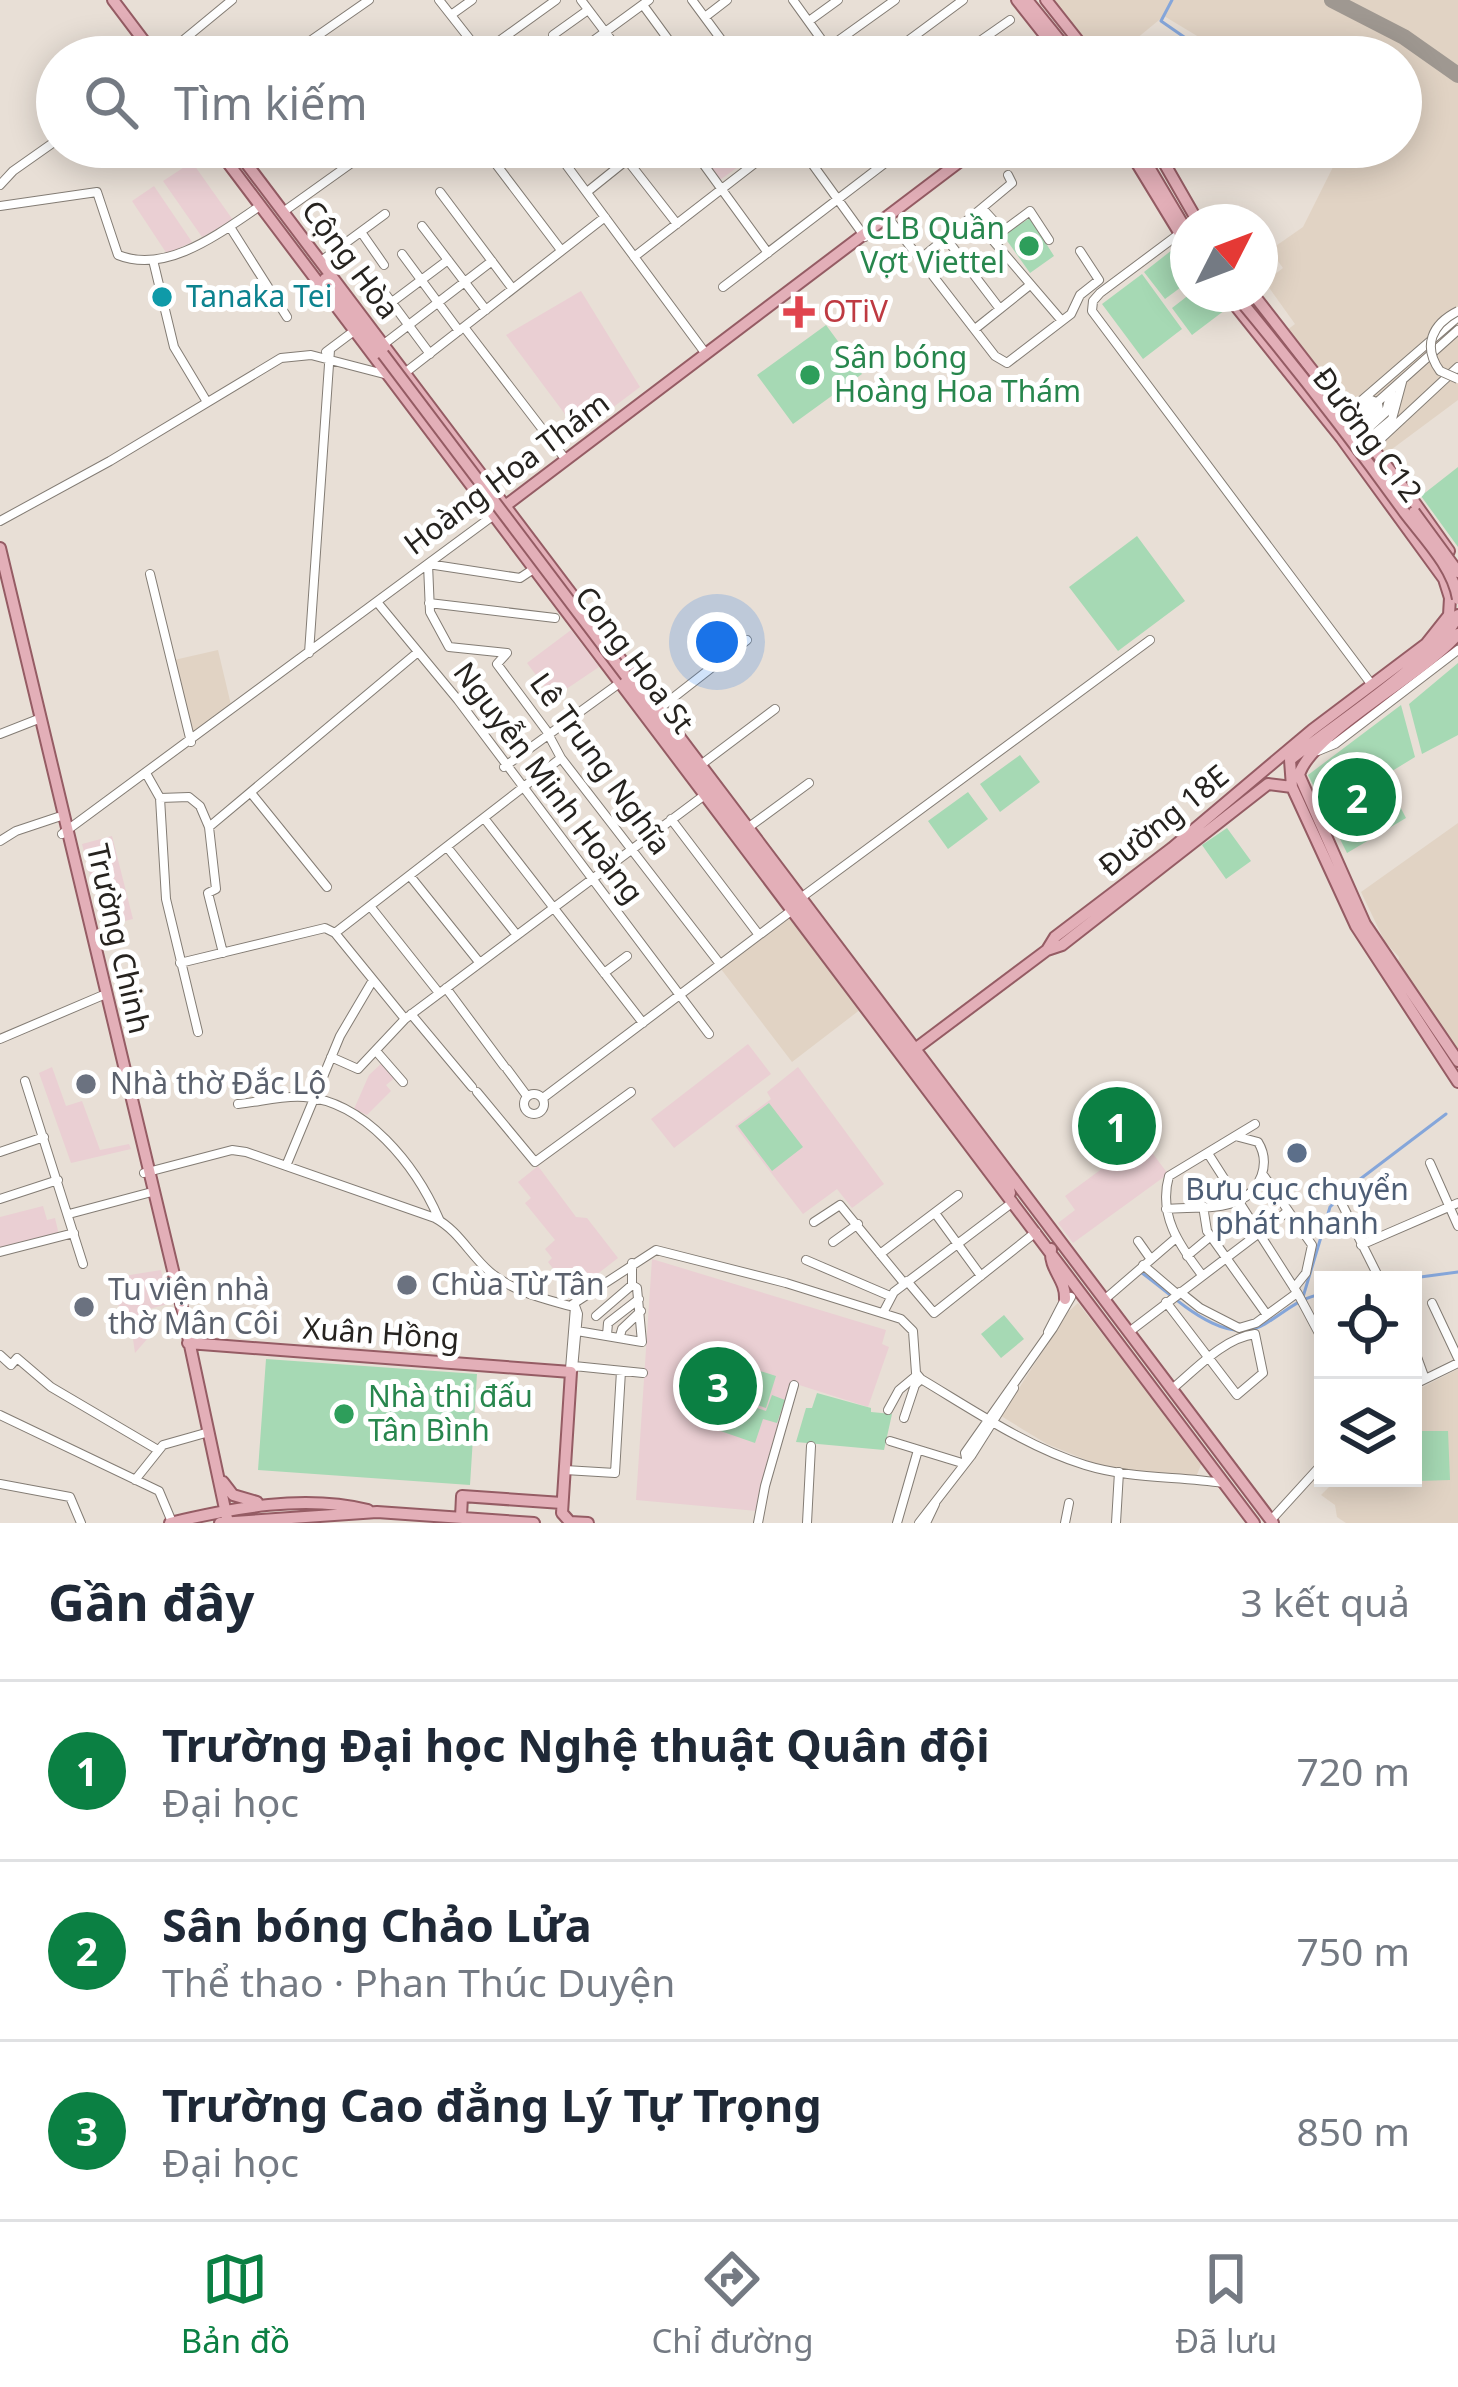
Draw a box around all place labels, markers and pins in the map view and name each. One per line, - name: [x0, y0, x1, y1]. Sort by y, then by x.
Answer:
- place label: CLB Quần Vợt Viettel: [860, 207, 1005, 282]
- marker: CLB Quần Vợt Viettel: [1016, 233, 1042, 259]
- place label: Tanaka Tei: [186, 275, 332, 316]
- marker: Tanaka Tei: [149, 284, 175, 310]
- place label: OTiV: [823, 290, 888, 331]
- marker: OTiV: [786, 299, 812, 325]
- place label: Sân bóng Hoàng Hoa Thám: [834, 336, 1081, 411]
- marker: Sân bóng Hoàng Hoa Thám: [797, 362, 823, 388]
- pin: 2: [1318, 752, 1396, 842]
- place label: Nhà thờ Đắc Lộ: [110, 1062, 326, 1103]
- marker: Nhà thờ Đắc Lộ: [73, 1071, 99, 1097]
- pin: 1: [1078, 1081, 1156, 1171]
- marker: Bưu cục chuyển phát nhanh: [1284, 1140, 1310, 1166]
- place label: Bưu cục chuyển phát nhanh: [1185, 1168, 1409, 1243]
- place label: Chùa Từ Tân: [431, 1263, 605, 1304]
- place label: Tu viện nhà thờ Mân Côi: [108, 1268, 279, 1343]
- marker: Chùa Từ Tân: [394, 1272, 420, 1298]
- marker: Tu viện nhà thờ Mân Côi: [71, 1294, 97, 1320]
- pin: 3: [679, 1341, 757, 1431]
- place label: Nhà thi đấu Tân Bình: [368, 1375, 533, 1450]
- marker: Nhà thi đấu Tân Bình: [331, 1401, 357, 1427]

